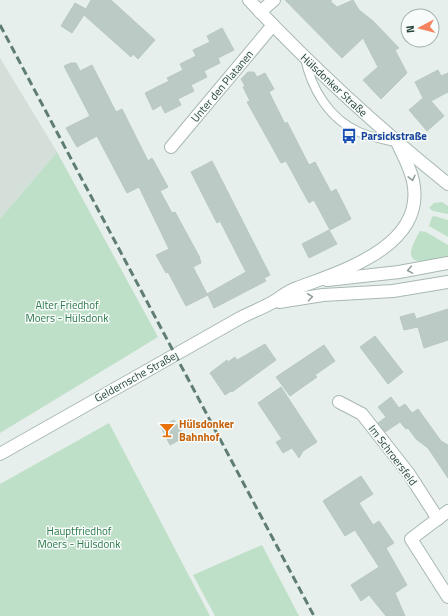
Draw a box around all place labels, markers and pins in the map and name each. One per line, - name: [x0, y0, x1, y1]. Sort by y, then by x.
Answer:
- bus stop icon: Parsickstraße: [340, 127, 358, 145]
- place label: Parsickstraße: [361, 128, 427, 144]
- place label: Hülsdonker Bahnhof: [179, 416, 234, 445]
- bar icon: Hülsdonker Bahnhof: [158, 421, 176, 439]

